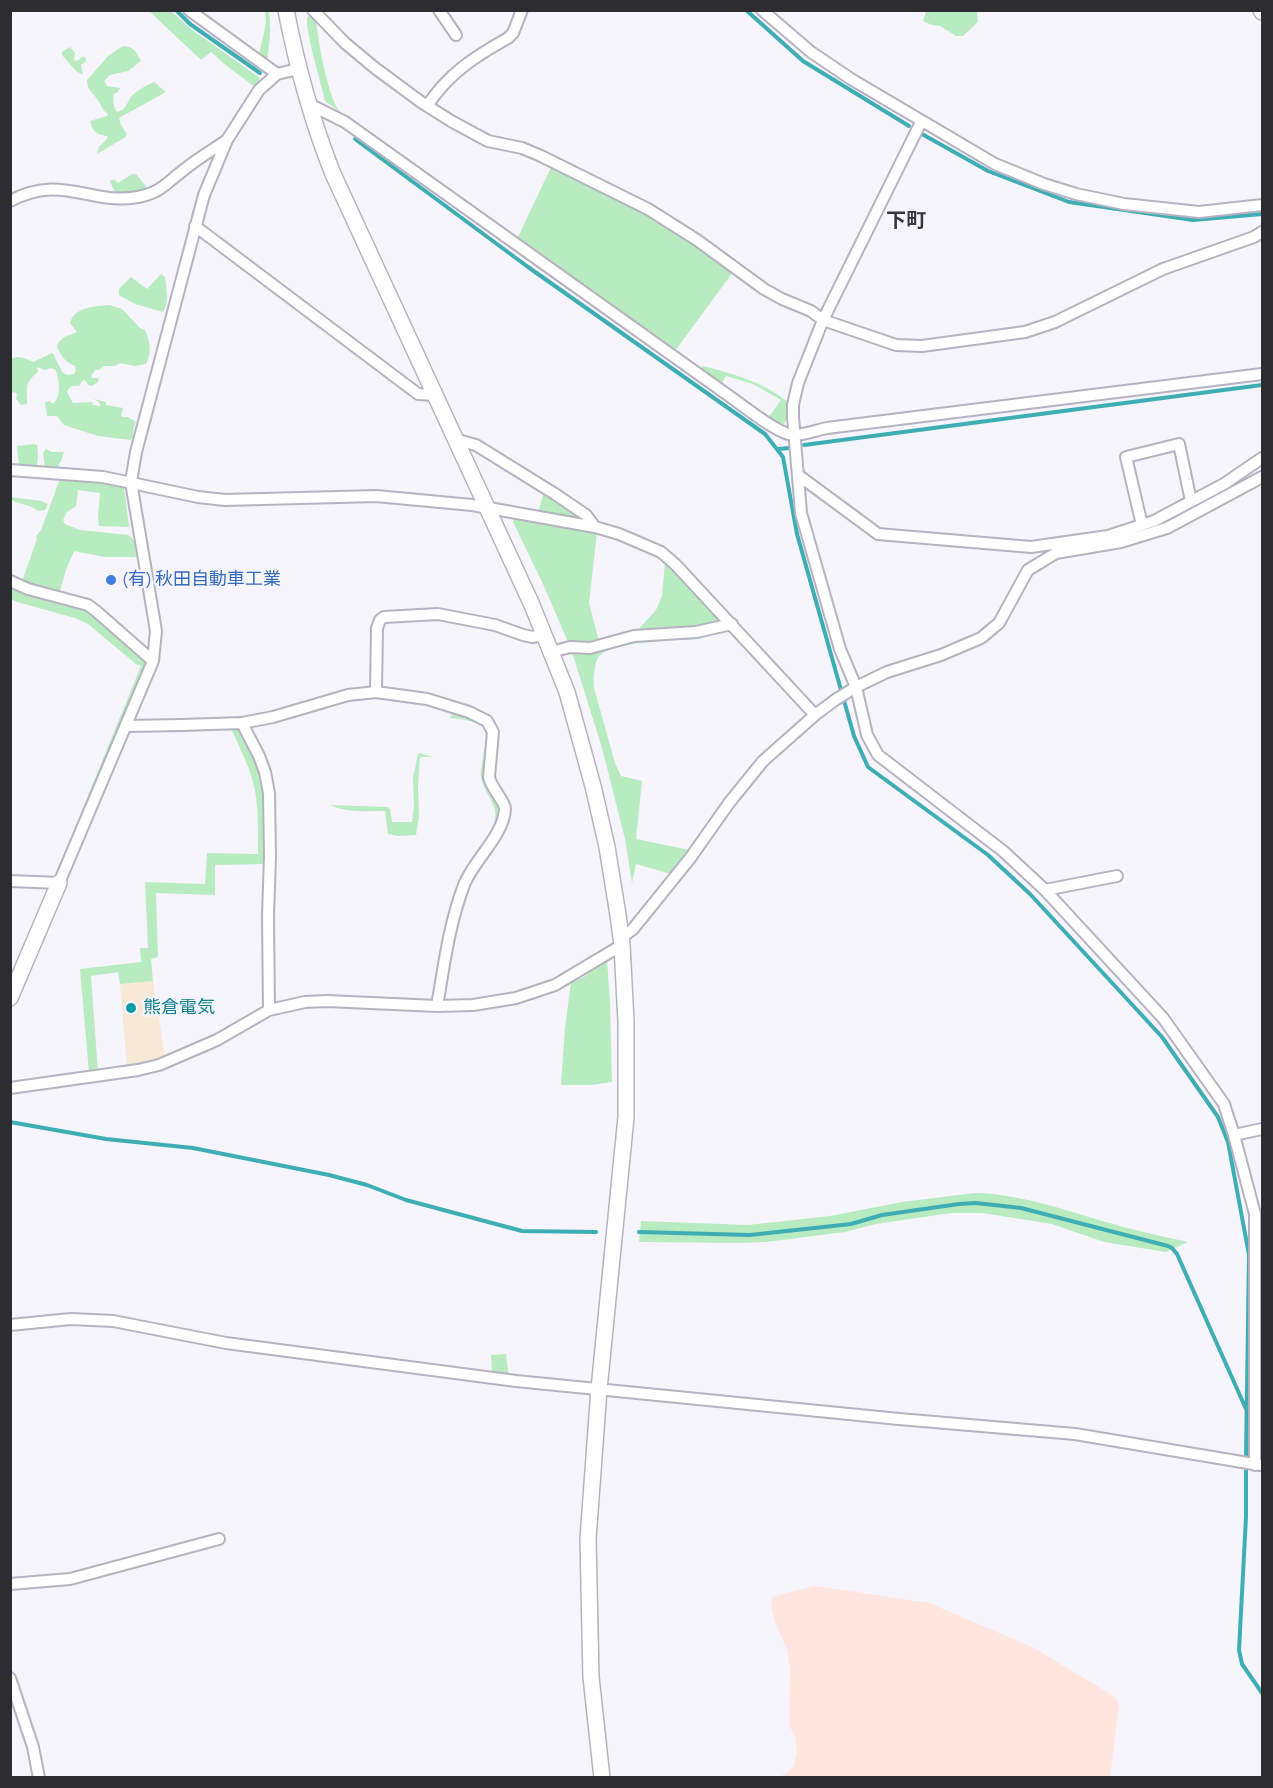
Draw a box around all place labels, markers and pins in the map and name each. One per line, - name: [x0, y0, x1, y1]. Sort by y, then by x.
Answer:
- place label: (有) 秋田自動車工業: [123, 569, 281, 591]
- marker: (有) 秋田自動車工業: [104, 573, 118, 587]
- place label: 熊倉電気: [143, 997, 215, 1019]
- marker: 熊倉電気: [124, 1001, 138, 1015]

